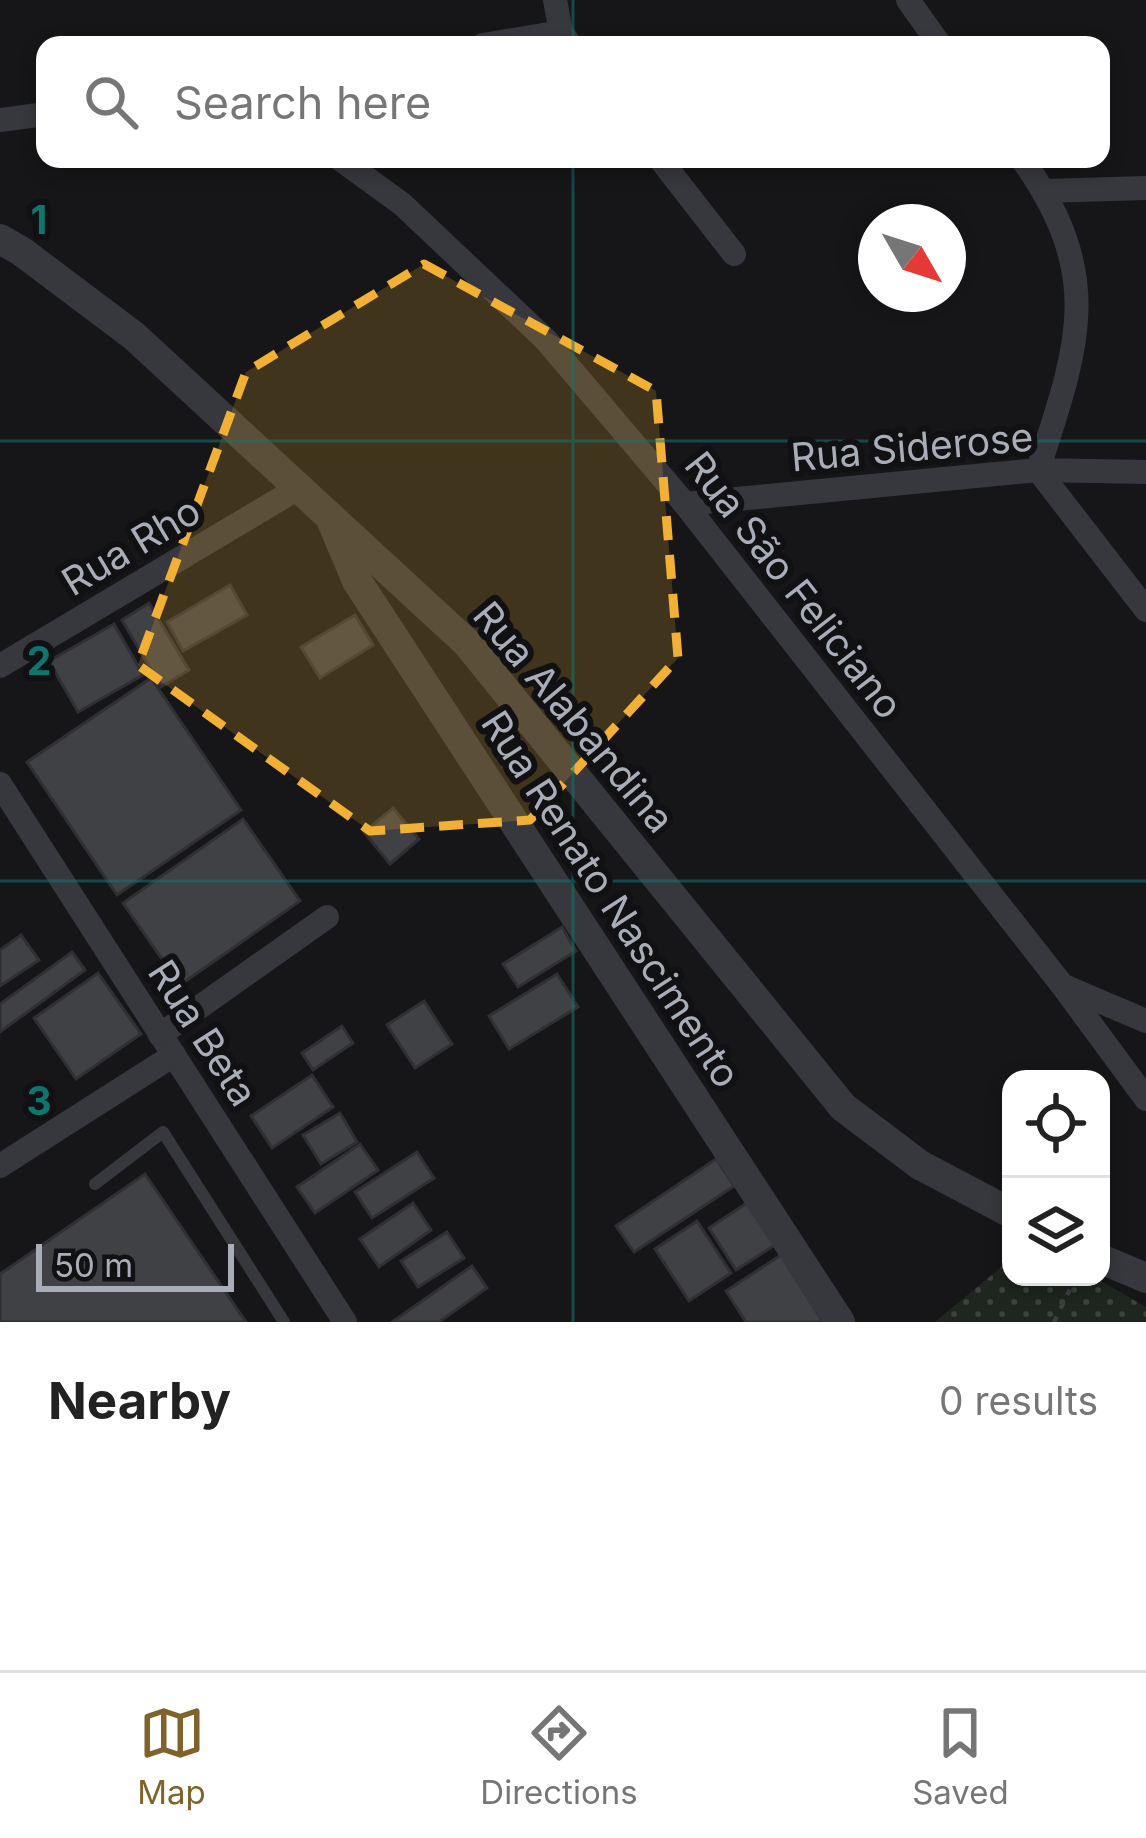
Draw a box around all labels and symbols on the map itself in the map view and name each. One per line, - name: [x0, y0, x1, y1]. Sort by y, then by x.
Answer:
- text: 1: [31, 196, 47, 243]
- north arrow: [858, 204, 966, 312]
- street label: Rua Siderose: [789, 413, 1035, 480]
- street label: Rua São Feliciano: [676, 442, 913, 727]
- street label: Rua Rho: [53, 486, 208, 605]
- street label: Rua Alabandina: [464, 592, 685, 842]
- text: 2: [27, 637, 51, 684]
- street label: Rua Renato Nascimento: [472, 702, 751, 1096]
- street label: Rua Beta: [139, 951, 268, 1114]
- text: 3: [26, 1077, 52, 1124]
- scale bar: [36, 1238, 234, 1291]

